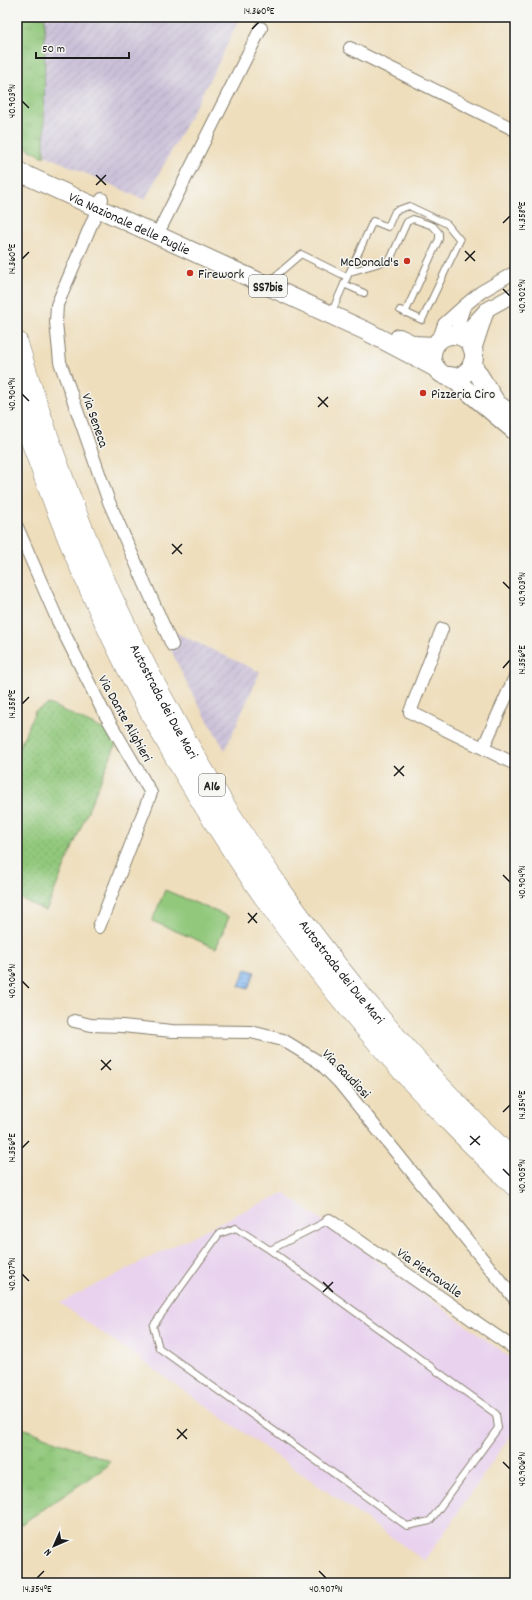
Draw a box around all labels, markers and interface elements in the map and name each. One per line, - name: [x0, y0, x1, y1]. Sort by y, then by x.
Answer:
- text: 14.360°E: [244, 5, 275, 19]
- scale bar: [36, 34, 129, 60]
- text: 50 m: [42, 41, 65, 58]
- text: 40.903°N: [6, 84, 20, 118]
- street label: Via Nazionale delle Puglie: [65, 188, 193, 261]
- text: 14.358°E: [516, 201, 530, 230]
- text: 14.360°E: [6, 243, 20, 274]
- place label: McDonald's: [340, 253, 399, 273]
- marker: McDonald's: [402, 256, 412, 266]
- place label: Firework: [198, 265, 245, 285]
- marker: Firework: [185, 268, 195, 278]
- road number: SS7bis: [249, 275, 287, 297]
- text: 40.902°N: [516, 279, 530, 313]
- text: 40.904°N: [6, 377, 20, 411]
- place label: Pizzeria Ciro: [431, 385, 495, 405]
- marker: Pizzeria Ciro: [418, 388, 428, 398]
- street label: Via Seneca: [75, 391, 113, 451]
- text: 40.903°N: [516, 572, 530, 606]
- street label: Autostrada dei Due Mari: [124, 641, 202, 764]
- text: 14.356°E: [516, 645, 530, 675]
- street label: Via Dante Alighieri: [92, 672, 157, 766]
- text: 14.358°E: [6, 689, 20, 718]
- road number: A16: [199, 774, 225, 796]
- text: 40.904°N: [516, 865, 530, 899]
- street label: Autostrada dei Due Mari: [293, 916, 389, 1030]
- text: 40.906°N: [6, 964, 20, 998]
- street label: Via Gaudiosi: [317, 1045, 375, 1104]
- text: 14.354°E: [516, 1090, 530, 1119]
- text: 14.356°E: [6, 1133, 20, 1163]
- text: 40.905°N: [516, 1159, 530, 1193]
- street label: Via Pietravalle: [392, 1244, 466, 1304]
- text: 40.907°N: [6, 1257, 20, 1291]
- text: 40.906°N: [516, 1452, 530, 1486]
- north arrow: [34, 1526, 74, 1566]
- text: N: [40, 1544, 56, 1559]
- text: 14.354°E: [23, 1583, 52, 1597]
- text: 40.907°N: [309, 1583, 343, 1597]

